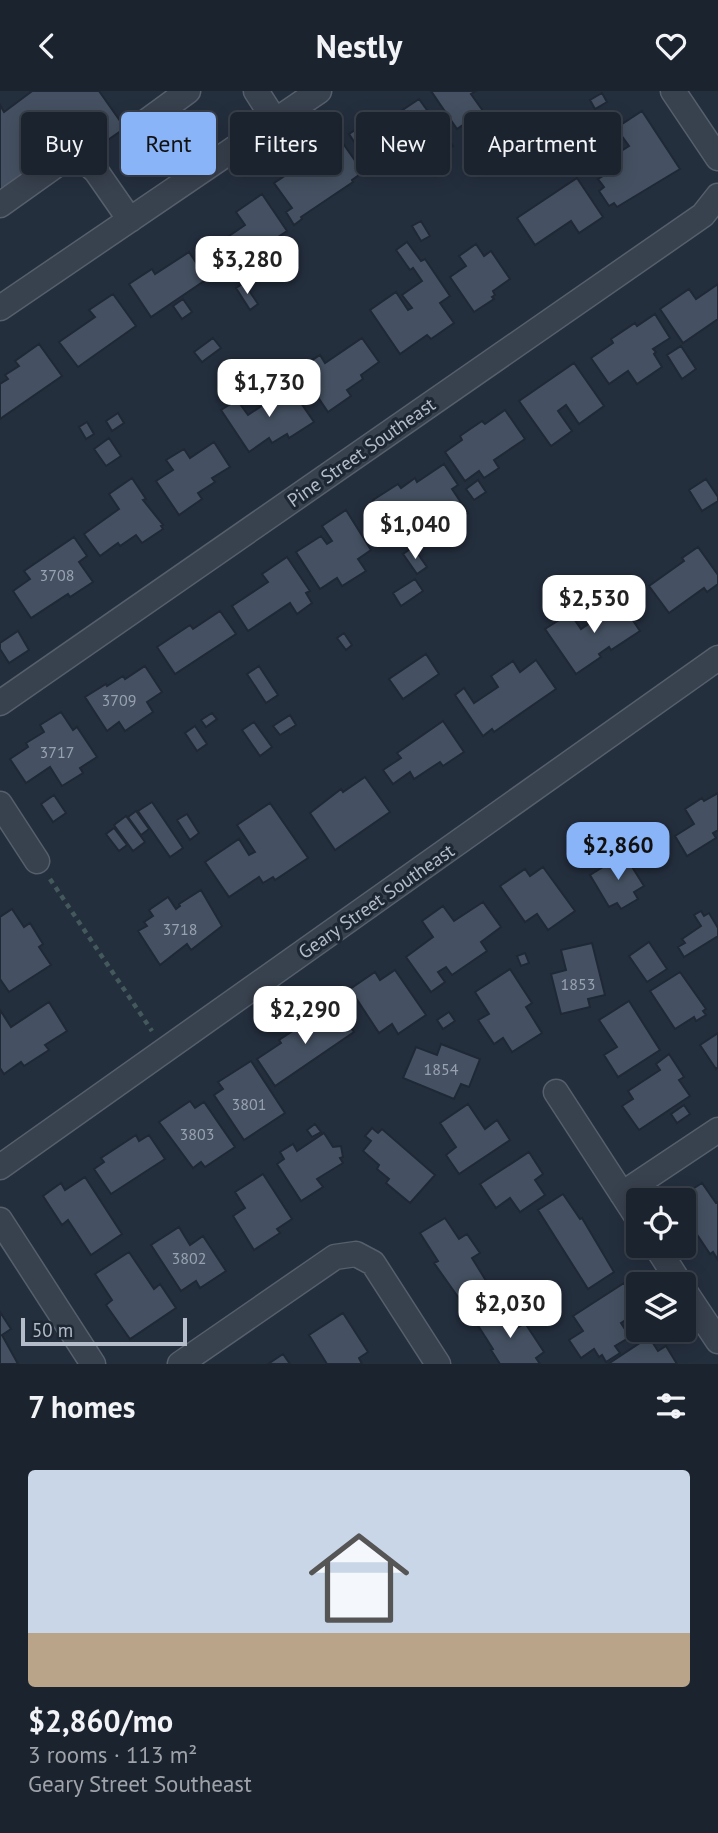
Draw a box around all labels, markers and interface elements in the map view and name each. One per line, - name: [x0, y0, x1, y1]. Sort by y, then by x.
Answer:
- text: Nestly: [316, 25, 402, 67]
- icon: back: [28, 27, 66, 65]
- icon: heart: [652, 27, 690, 65]
- chip: Buy: [21, 112, 107, 175]
- chip: Rent: [121, 112, 216, 175]
- chip: Filters: [230, 112, 342, 175]
- chip: New: [356, 112, 450, 175]
- chip: Apartment: [464, 112, 621, 175]
- pin: $3,280: [190, 237, 304, 296]
- text: $3,280: [211, 244, 283, 273]
- pin: $1,730: [212, 359, 326, 419]
- text: $1,730: [233, 367, 305, 396]
- street label: Pine Street Southeast: [282, 392, 440, 512]
- pin: $1,040: [358, 501, 472, 561]
- text: $1,040: [379, 509, 451, 538]
- house number: 3708: [40, 565, 74, 585]
- pin: $2,530: [537, 575, 651, 635]
- text: $2,530: [558, 583, 630, 612]
- house number: 3709: [102, 690, 136, 710]
- house number: 3717: [40, 742, 74, 762]
- pin: $2,860: [561, 823, 675, 882]
- text: $2,860: [582, 830, 654, 859]
- street label: Geary Street Southeast: [293, 838, 459, 964]
- house number: 3718: [163, 919, 197, 939]
- house number: 1853: [561, 974, 595, 994]
- pin: $2,290: [248, 986, 362, 1046]
- text: $2,290: [269, 994, 341, 1023]
- house number: 1854: [424, 1059, 459, 1079]
- house number: 3801: [232, 1094, 266, 1114]
- house number: 3803: [180, 1124, 214, 1144]
- map controls: [626, 1188, 696, 1342]
- button: locate: [626, 1188, 696, 1258]
- house number: 3802: [172, 1248, 206, 1268]
- button: layers: [626, 1272, 696, 1342]
- pin: $2,030: [453, 1281, 567, 1340]
- text: $2,030: [474, 1288, 546, 1317]
- scale bar: [21, 1315, 187, 1347]
- text: 50 m: [32, 1318, 73, 1342]
- text: 7 homes: [28, 1387, 136, 1426]
- icon: filters: [652, 1387, 690, 1425]
- icon: home: [296, 1515, 422, 1641]
- text: $2,860/mo: [28, 1701, 173, 1740]
- text: 3 rooms · 113 m²: [28, 1740, 197, 1769]
- text: Geary Street Southeast: [28, 1769, 252, 1798]

